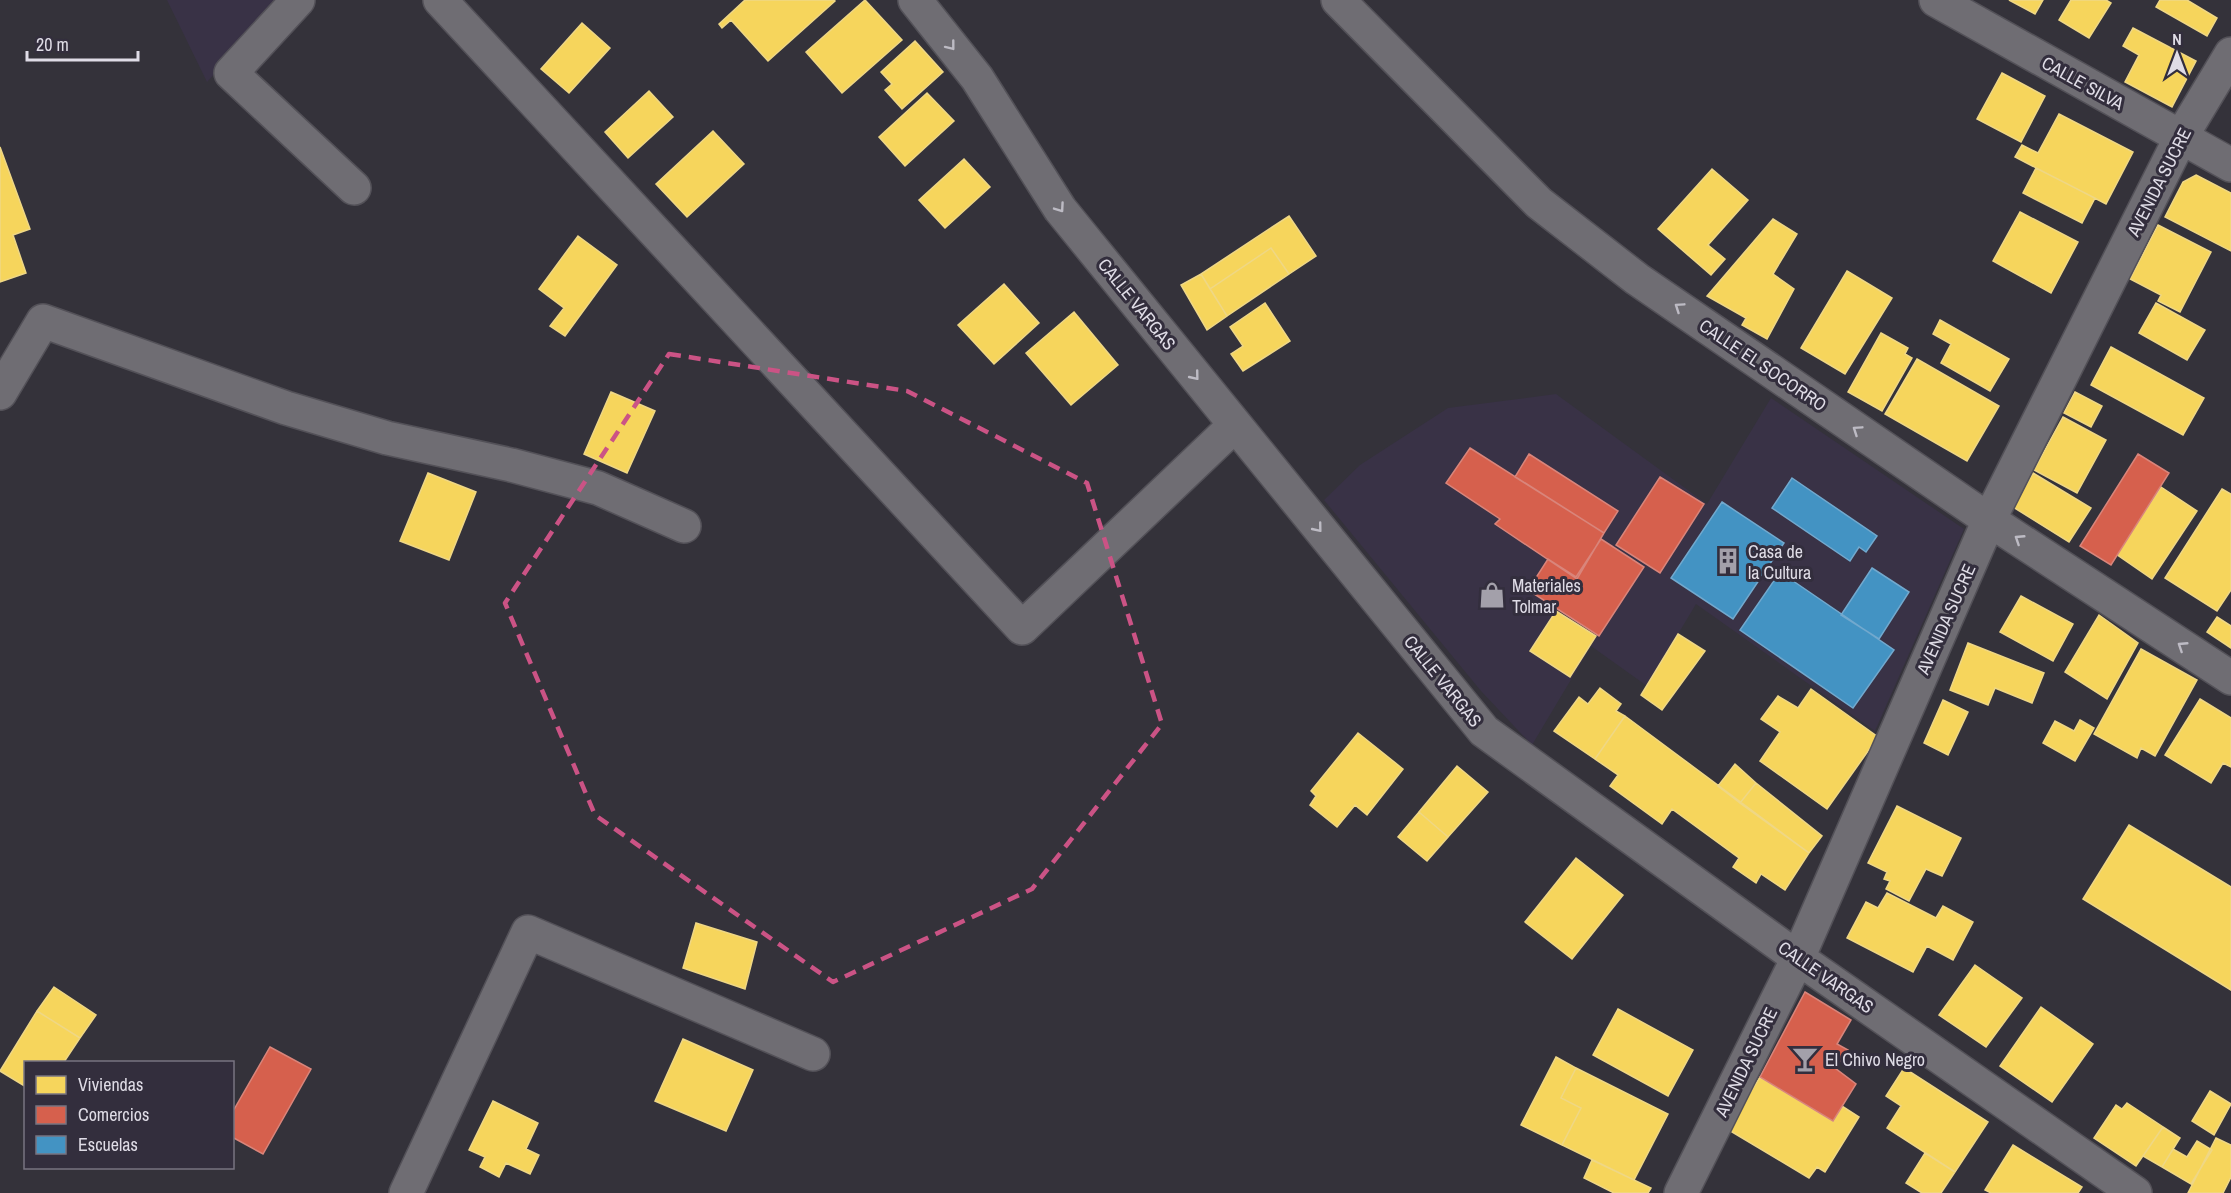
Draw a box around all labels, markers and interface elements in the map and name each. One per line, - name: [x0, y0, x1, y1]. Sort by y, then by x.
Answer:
- scale bar: [27, 24, 138, 62]
- north arrow: [2147, 24, 2207, 84]
- text: N: [2172, 28, 2182, 50]
- text: 20 m: [36, 32, 69, 57]
- one-way arrow: [944, 39, 955, 50]
- street label: CALLE SILVA: [2037, 50, 2129, 116]
- street label: AVENIDA SUCRE: [2120, 123, 2197, 241]
- one-way arrow: [1053, 201, 1064, 212]
- street label: CALLE VARGAS: [1092, 253, 1182, 355]
- one-way arrow: [1675, 303, 1685, 315]
- street label: CALLE EL SOCORRO: [1694, 313, 1832, 417]
- one-way arrow: [1188, 369, 1199, 380]
- one-way arrow: [1853, 426, 1864, 437]
- one-way arrow: [1311, 521, 1322, 532]
- one-way arrow: [2014, 535, 2025, 546]
- place label: Casa de la Cultura: [1748, 539, 1811, 585]
- building icon: Casa de la Cultura: [1713, 546, 1743, 576]
- street label: AVENIDA SUCRE: [1910, 560, 1982, 679]
- place label: Materiales Tolmar: [1512, 573, 1581, 619]
- shop icon: Materiales Tolmar: [1477, 580, 1507, 610]
- street label: CALLE VARGAS: [1398, 630, 1488, 732]
- one-way arrow: [2178, 641, 2188, 653]
- street label: CALLE VARGAS: [1773, 935, 1879, 1019]
- street label: AVENIDA SUCRE: [1708, 1003, 1783, 1122]
- bar icon: El Chivo Negro: [1790, 1044, 1820, 1074]
- place label: El Chivo Negro: [1825, 1047, 1925, 1072]
- legend: [24, 1061, 234, 1169]
- text: Viviendas: [78, 1072, 143, 1097]
- text: Comercios: [78, 1102, 149, 1127]
- text: Escuelas: [78, 1132, 138, 1157]

